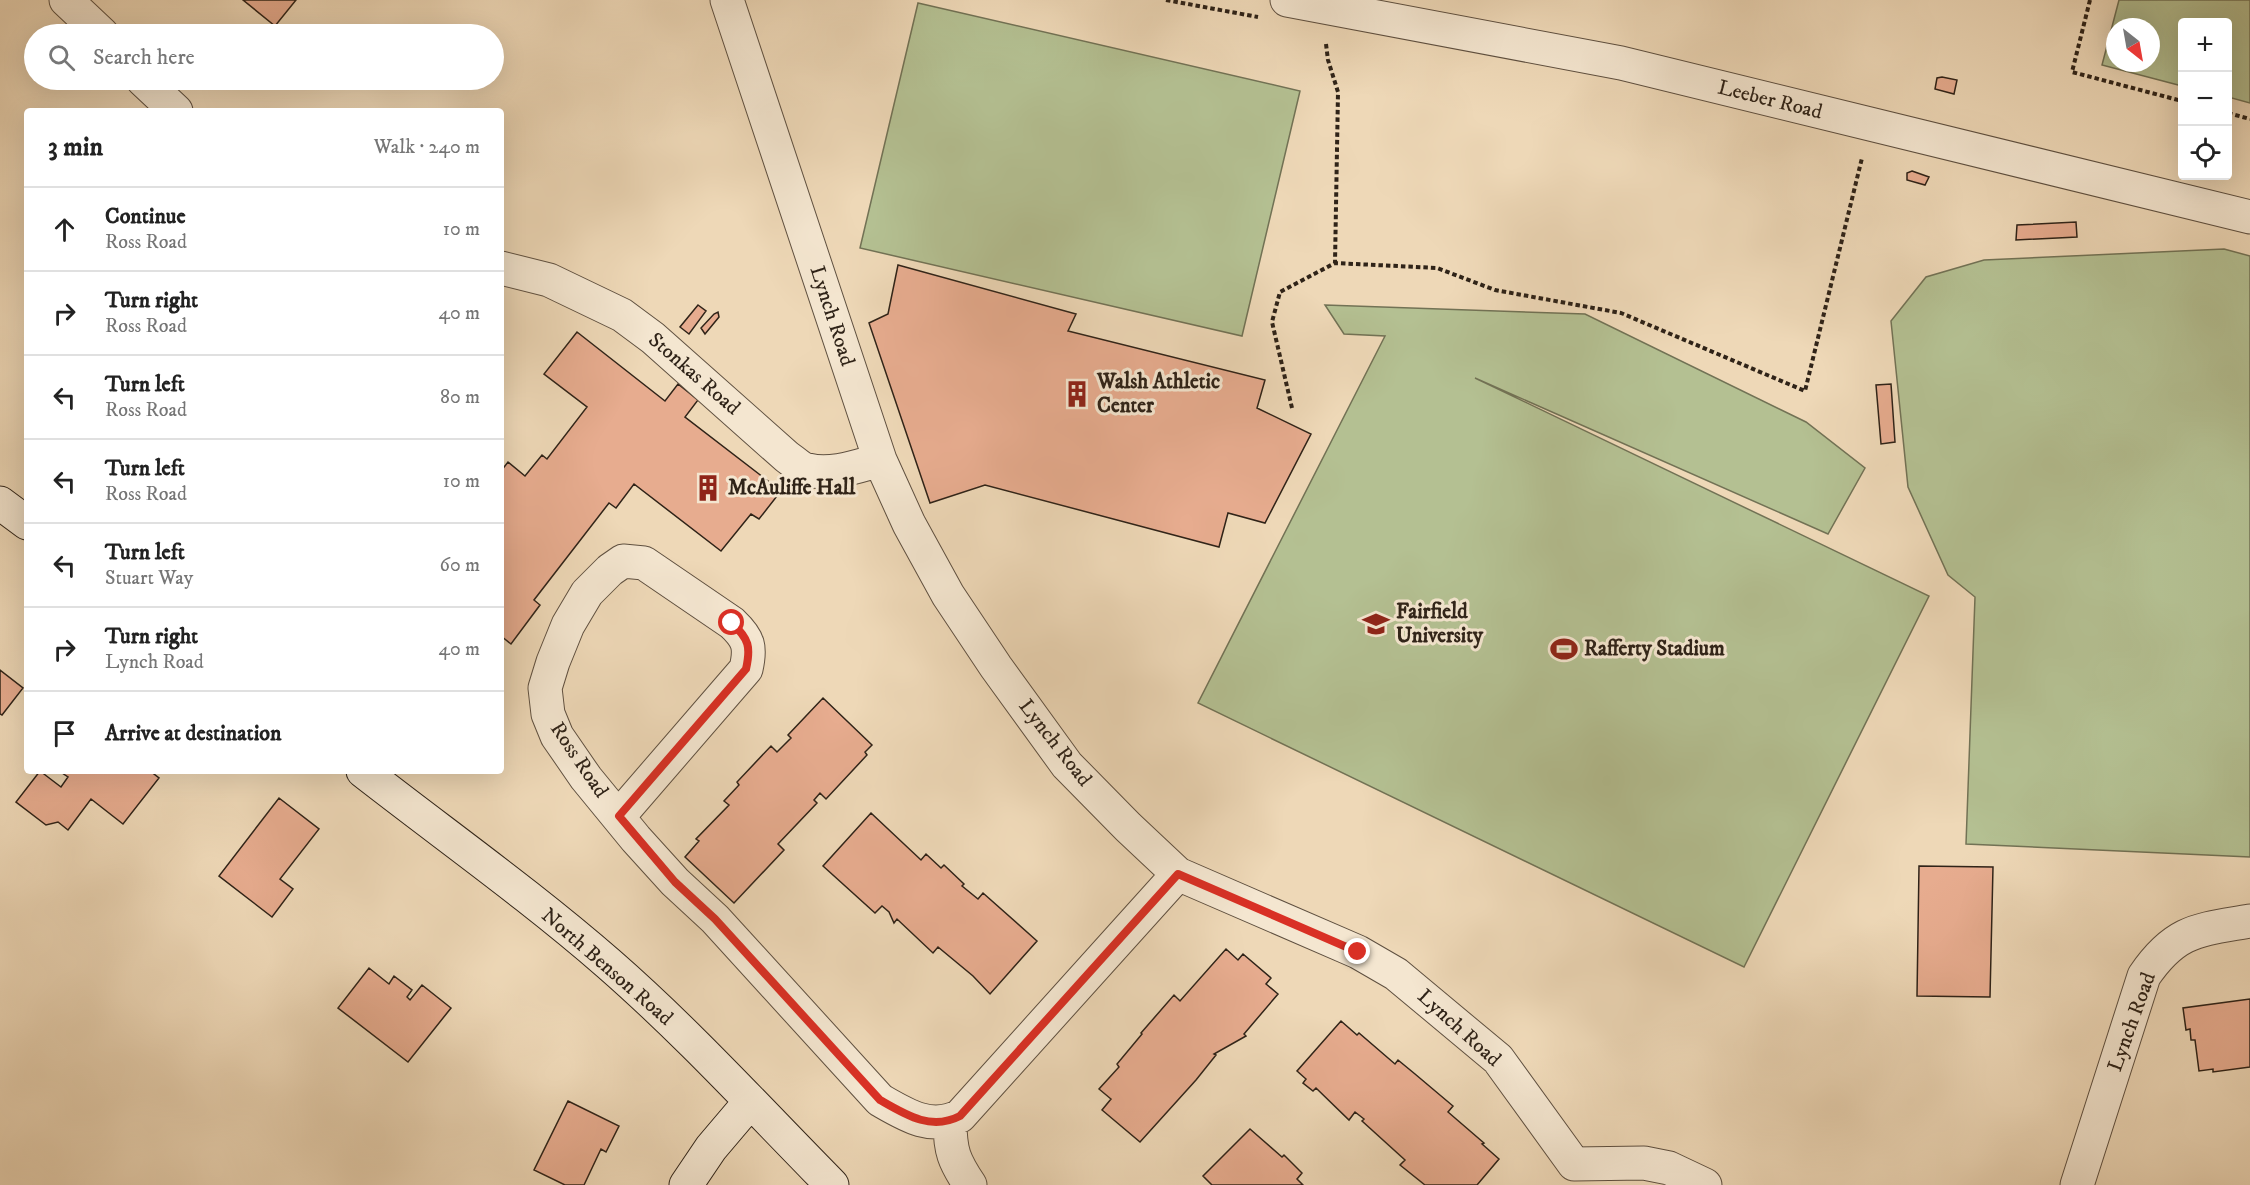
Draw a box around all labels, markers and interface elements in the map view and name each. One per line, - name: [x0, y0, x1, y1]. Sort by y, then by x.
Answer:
- north arrow: [2106, 18, 2160, 72]
- map controls: [2178, 18, 2232, 180]
- button: +: [2178, 18, 2232, 72]
- search box: [24, 24, 504, 90]
- icon: search: [45, 41, 78, 74]
- text: Search here: [93, 44, 195, 71]
- button: −: [2178, 72, 2232, 126]
- street label: Leeber Road: [1715, 74, 1825, 126]
- button: locate: [2178, 126, 2232, 180]
- text: 3 min: [48, 131, 103, 164]
- text: Walk · 240 m: [374, 135, 480, 160]
- text: Continue: [105, 203, 186, 230]
- icon: ahead: [48, 213, 81, 246]
- text: 10 m: [443, 217, 480, 242]
- text: Ross Road: [105, 230, 187, 255]
- street label: Lynch Road: [804, 263, 861, 370]
- text: Turn right: [105, 287, 198, 314]
- icon: right: [48, 297, 81, 330]
- text: 40 m: [438, 301, 480, 326]
- text: Ross Road: [105, 314, 187, 339]
- street label: Stonkas Road: [643, 327, 746, 421]
- place label: Walsh Athletic Center: [1096, 369, 1220, 419]
- text: Turn left: [105, 371, 185, 398]
- building icon: Walsh Athletic Center: [1062, 379, 1092, 409]
- icon: left: [48, 381, 81, 414]
- text: 80 m: [440, 385, 480, 410]
- text: Ross Road: [105, 398, 187, 423]
- text: Turn left: [105, 455, 185, 482]
- icon: left: [48, 465, 81, 498]
- text: 10 m: [443, 469, 480, 494]
- building icon: McAuliffe Hall: [693, 473, 723, 503]
- place label: McAuliffe Hall: [728, 475, 856, 501]
- text: Ross Road: [105, 482, 187, 507]
- text: Turn left: [105, 539, 185, 566]
- icon: left: [48, 549, 81, 582]
- text: 60 m: [440, 553, 480, 578]
- text: Stuart Way: [105, 566, 193, 591]
- place label: Fairfield University: [1396, 599, 1484, 649]
- route start: [718, 609, 744, 635]
- school or university icon: Fairfield University: [1361, 609, 1391, 639]
- text: Turn right: [105, 623, 198, 650]
- icon: right: [48, 633, 81, 666]
- sports icon: Rafferty Stadium: [1549, 634, 1579, 664]
- place label: Rafferty Stadium: [1584, 636, 1725, 662]
- text: 40 m: [438, 637, 480, 662]
- text: Lynch Road: [105, 650, 204, 675]
- street label: Lynch Road: [1013, 694, 1098, 792]
- icon: arrive: [48, 717, 81, 750]
- street label: Ross Road: [544, 717, 614, 803]
- text: Arrive at destination: [105, 720, 282, 747]
- street label: North Benson Road: [536, 903, 679, 1032]
- route end: [1344, 938, 1370, 964]
- street label: Lynch Road: [2102, 968, 2162, 1075]
- street label: Lynch Road: [1412, 984, 1507, 1073]

